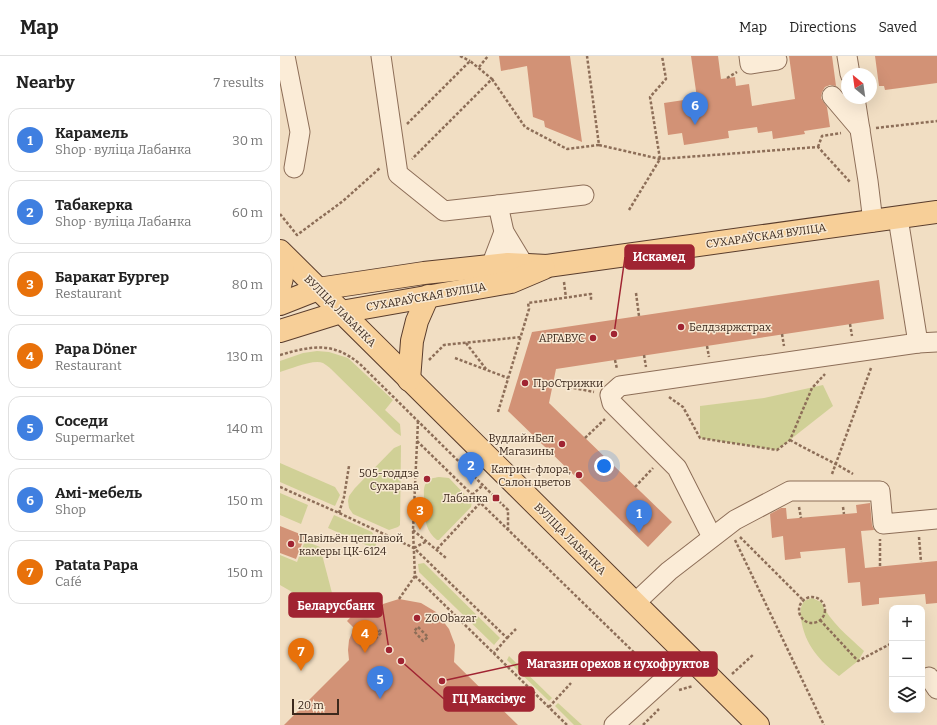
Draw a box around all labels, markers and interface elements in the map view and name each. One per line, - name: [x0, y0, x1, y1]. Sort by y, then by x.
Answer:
- text: Map: [20, 16, 59, 39]
- text: Map: [739, 19, 767, 36]
- text: Directions: [789, 19, 857, 36]
- text: Saved: [879, 19, 917, 36]
- north arrow: [841, 68, 877, 104]
- text: Nearby: [16, 72, 75, 93]
- text: 7 results: [214, 75, 264, 90]
- pin: 6: [682, 92, 708, 125]
- text: Карамель: [55, 124, 128, 142]
- text: 1: [27, 133, 33, 148]
- text: 30 m: [232, 133, 263, 148]
- text: Shop · вуліца Лабанка: [55, 142, 191, 157]
- text: Табакерка: [55, 196, 133, 214]
- text: 2: [26, 205, 34, 220]
- text: 60 m: [232, 205, 263, 220]
- text: Shop · вуліца Лабанка: [55, 214, 191, 229]
- street label: СУХАРАЎСКАЯ ВУЛІЦА: [705, 221, 827, 251]
- callout: Искамед: [625, 245, 694, 269]
- text: Искамед: [633, 250, 686, 264]
- text: Баракат Бургер: [55, 268, 169, 286]
- street label: ВУЛІЦА ЛАБАНКА: [301, 272, 379, 350]
- text: 3: [26, 277, 34, 292]
- text: 80 m: [232, 277, 263, 292]
- street label: СУХАРАЎСКАЯ ВУЛІЦА: [365, 280, 487, 314]
- text: Restaurant: [55, 286, 122, 301]
- place label: Белдзяржстрах: [689, 321, 771, 334]
- marker: Белдзяржстрах: [676, 322, 686, 332]
- place label: АРГАВУС: [539, 332, 585, 345]
- marker: АРГАВУС: [588, 333, 598, 343]
- text: Papa Döner: [55, 340, 137, 358]
- text: 4: [26, 349, 34, 364]
- text: 130 m: [227, 349, 263, 364]
- text: Restaurant: [55, 358, 122, 373]
- place label: ПроСтрижки: [533, 377, 603, 390]
- marker: ПроСтрижки: [520, 378, 530, 388]
- text: Соседи: [55, 412, 108, 430]
- text: 5: [26, 421, 34, 436]
- text: 140 m: [227, 421, 263, 436]
- text: Supermarket: [55, 430, 135, 445]
- place label: ВудлайнБел Магазины: [488, 432, 554, 458]
- marker: ВудлайнБел Магазины: [557, 439, 567, 449]
- pin: 2: [458, 452, 484, 485]
- your location: [594, 456, 614, 476]
- place label: Катрин-флора, Салон цветов: [491, 463, 571, 489]
- place label: 505-годдзе Сухарава: [359, 467, 419, 493]
- marker: Катрин-флора, Салон цветов: [574, 470, 584, 480]
- marker: 505-годдзе Сухарава: [422, 474, 432, 484]
- text: Амі-мебель: [55, 484, 142, 502]
- place label: Лабанка: [442, 492, 488, 505]
- text: 6: [26, 493, 34, 508]
- text: 150 m: [227, 493, 263, 508]
- marker: Лабанка: [491, 493, 501, 503]
- pin: 3: [407, 497, 433, 530]
- street label: ВУЛІЦА ЛАБАНКА: [531, 500, 609, 578]
- pin: 1: [626, 500, 652, 533]
- text: Shop: [55, 502, 86, 517]
- place label: Павільён цеплавой камеры ЦК-6124: [299, 532, 403, 558]
- marker: Павільён цеплавой камеры ЦК-6124: [286, 539, 296, 549]
- text: Patata Papa: [55, 556, 138, 574]
- text: 7: [27, 565, 34, 580]
- text: 150 m: [227, 565, 263, 580]
- text: Café: [55, 574, 82, 589]
- callout: Беларусбанк: [289, 593, 382, 617]
- text: Беларусбанк: [297, 599, 375, 613]
- map controls: [889, 605, 925, 713]
- button: +: [889, 605, 925, 641]
- place label: ZOObazar: [425, 612, 476, 625]
- marker: ZOObazar: [412, 613, 422, 623]
- pin: 4: [352, 620, 378, 653]
- pin: 7: [288, 638, 314, 671]
- button: −: [889, 641, 925, 677]
- callout: Магазин орехов и сухофруктов: [519, 652, 717, 676]
- text: Магазин орехов и сухофруктов: [527, 657, 709, 671]
- pin: 5: [367, 666, 393, 699]
- button: layers: [889, 677, 925, 713]
- callout: ГЦ Максімус: [444, 687, 534, 711]
- text: ГЦ Максімус: [452, 692, 526, 706]
- scale bar: [292, 697, 339, 716]
- text: 20 m: [298, 699, 324, 712]

